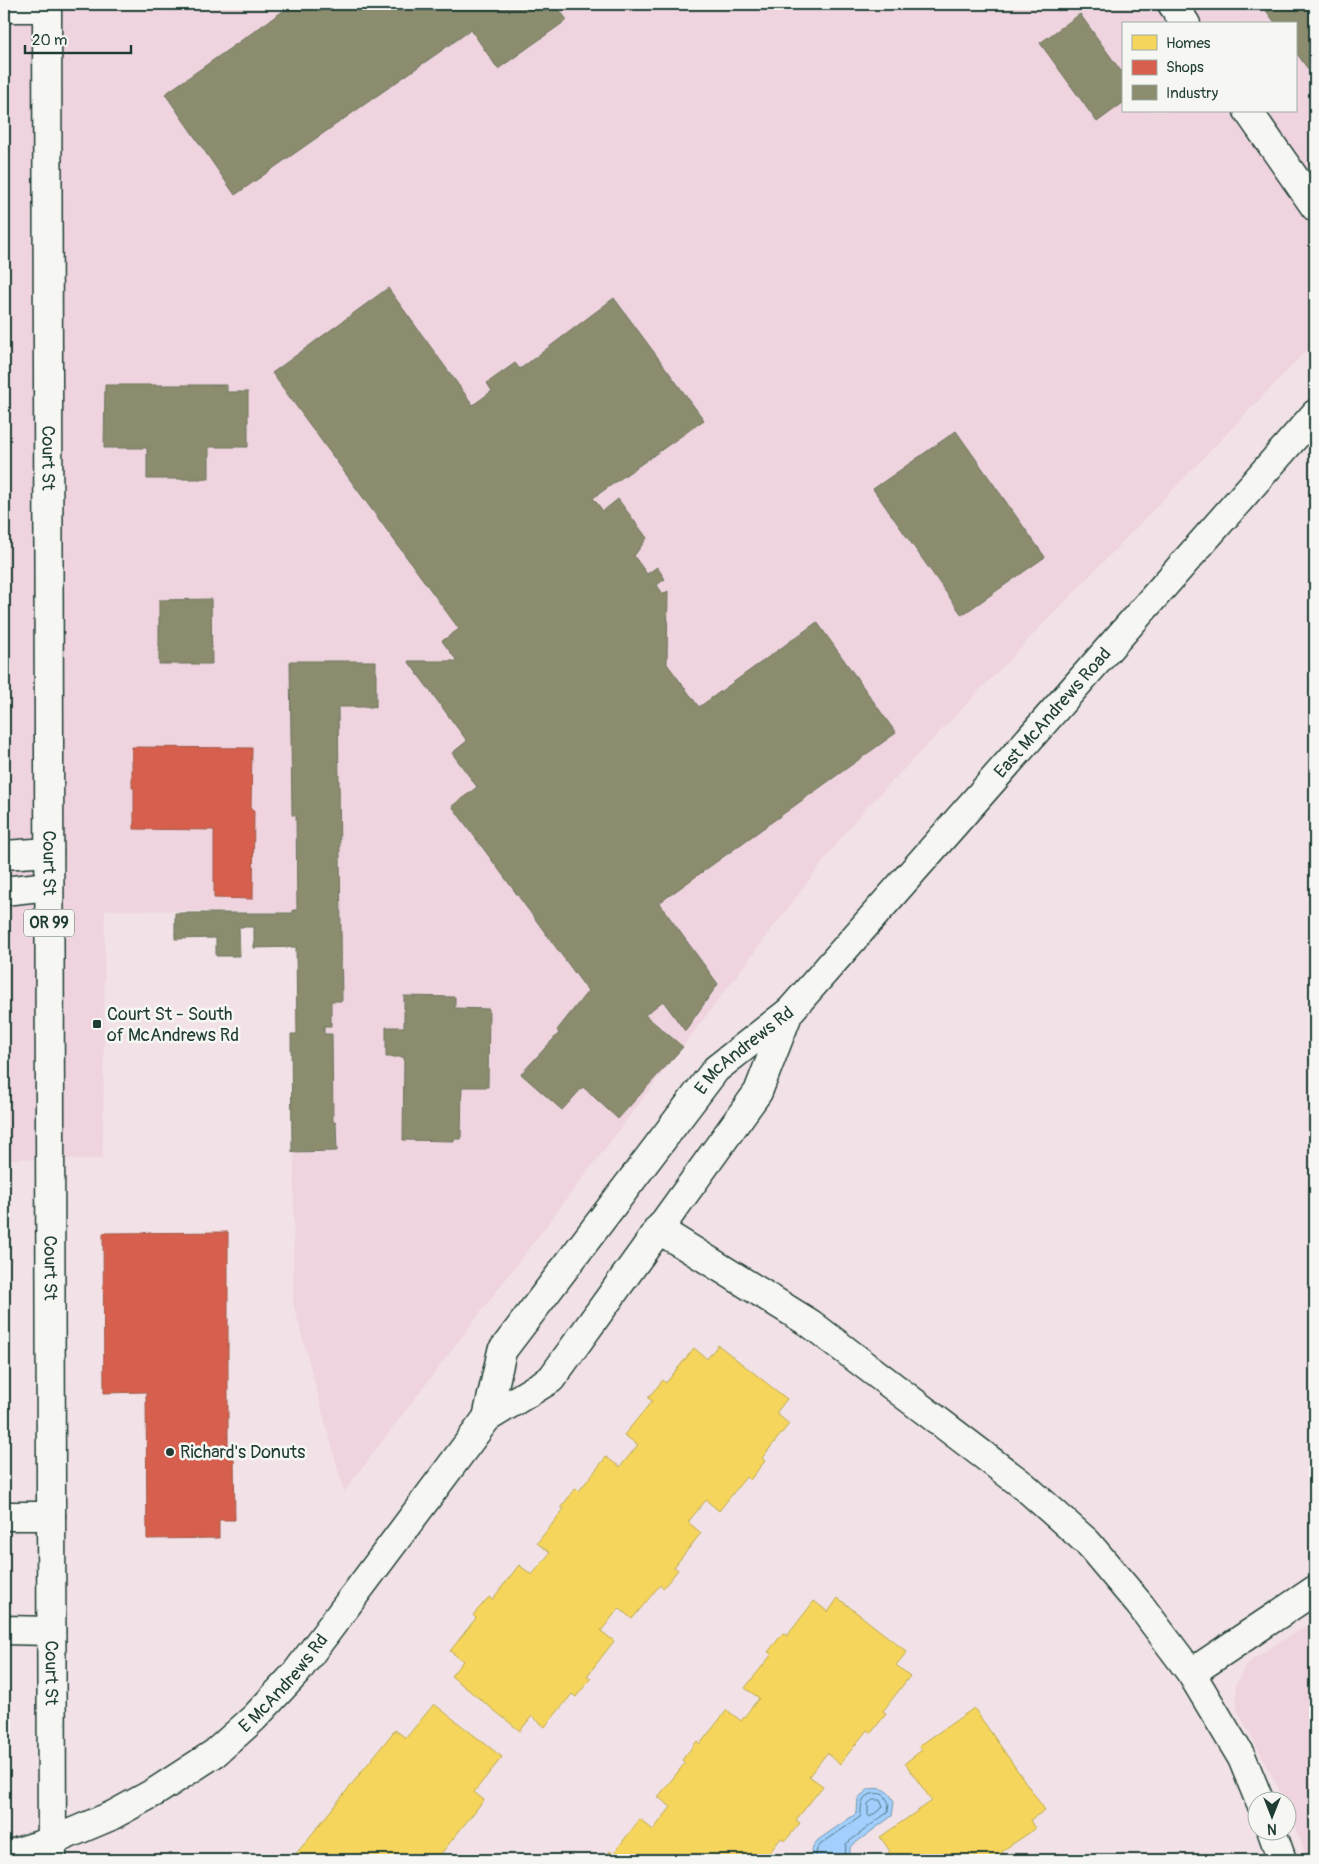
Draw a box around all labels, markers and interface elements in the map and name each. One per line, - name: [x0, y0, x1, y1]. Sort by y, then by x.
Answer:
- scale bar: [25, 22, 131, 54]
- legend: [1122, 22, 1296, 112]
- text: 20 m: [32, 31, 67, 50]
- text: Homes: [1166, 34, 1211, 53]
- text: Shops: [1166, 58, 1204, 77]
- text: Industry: [1166, 84, 1219, 103]
- street label: Court St: [37, 425, 60, 491]
- street label: East McAndrews Road: [989, 643, 1116, 783]
- street label: Court St: [38, 830, 61, 896]
- road number: OR 99: [24, 910, 74, 936]
- street label: E McAndrews Rd: [689, 1001, 798, 1099]
- place label: Court St - South of McAndrews Rd: [107, 1003, 239, 1047]
- marker: Court St - South of McAndrews Rd: [91, 1018, 103, 1030]
- street label: Court St: [39, 1235, 62, 1301]
- place label: Richard's Donuts: [180, 1441, 305, 1464]
- marker: Richard's Donuts: [164, 1446, 176, 1458]
- street label: E McAndrews Rd: [234, 1629, 333, 1738]
- street label: Court St: [40, 1640, 63, 1706]
- north arrow: [1246, 1792, 1296, 1842]
- text: N: [1267, 1820, 1277, 1837]

